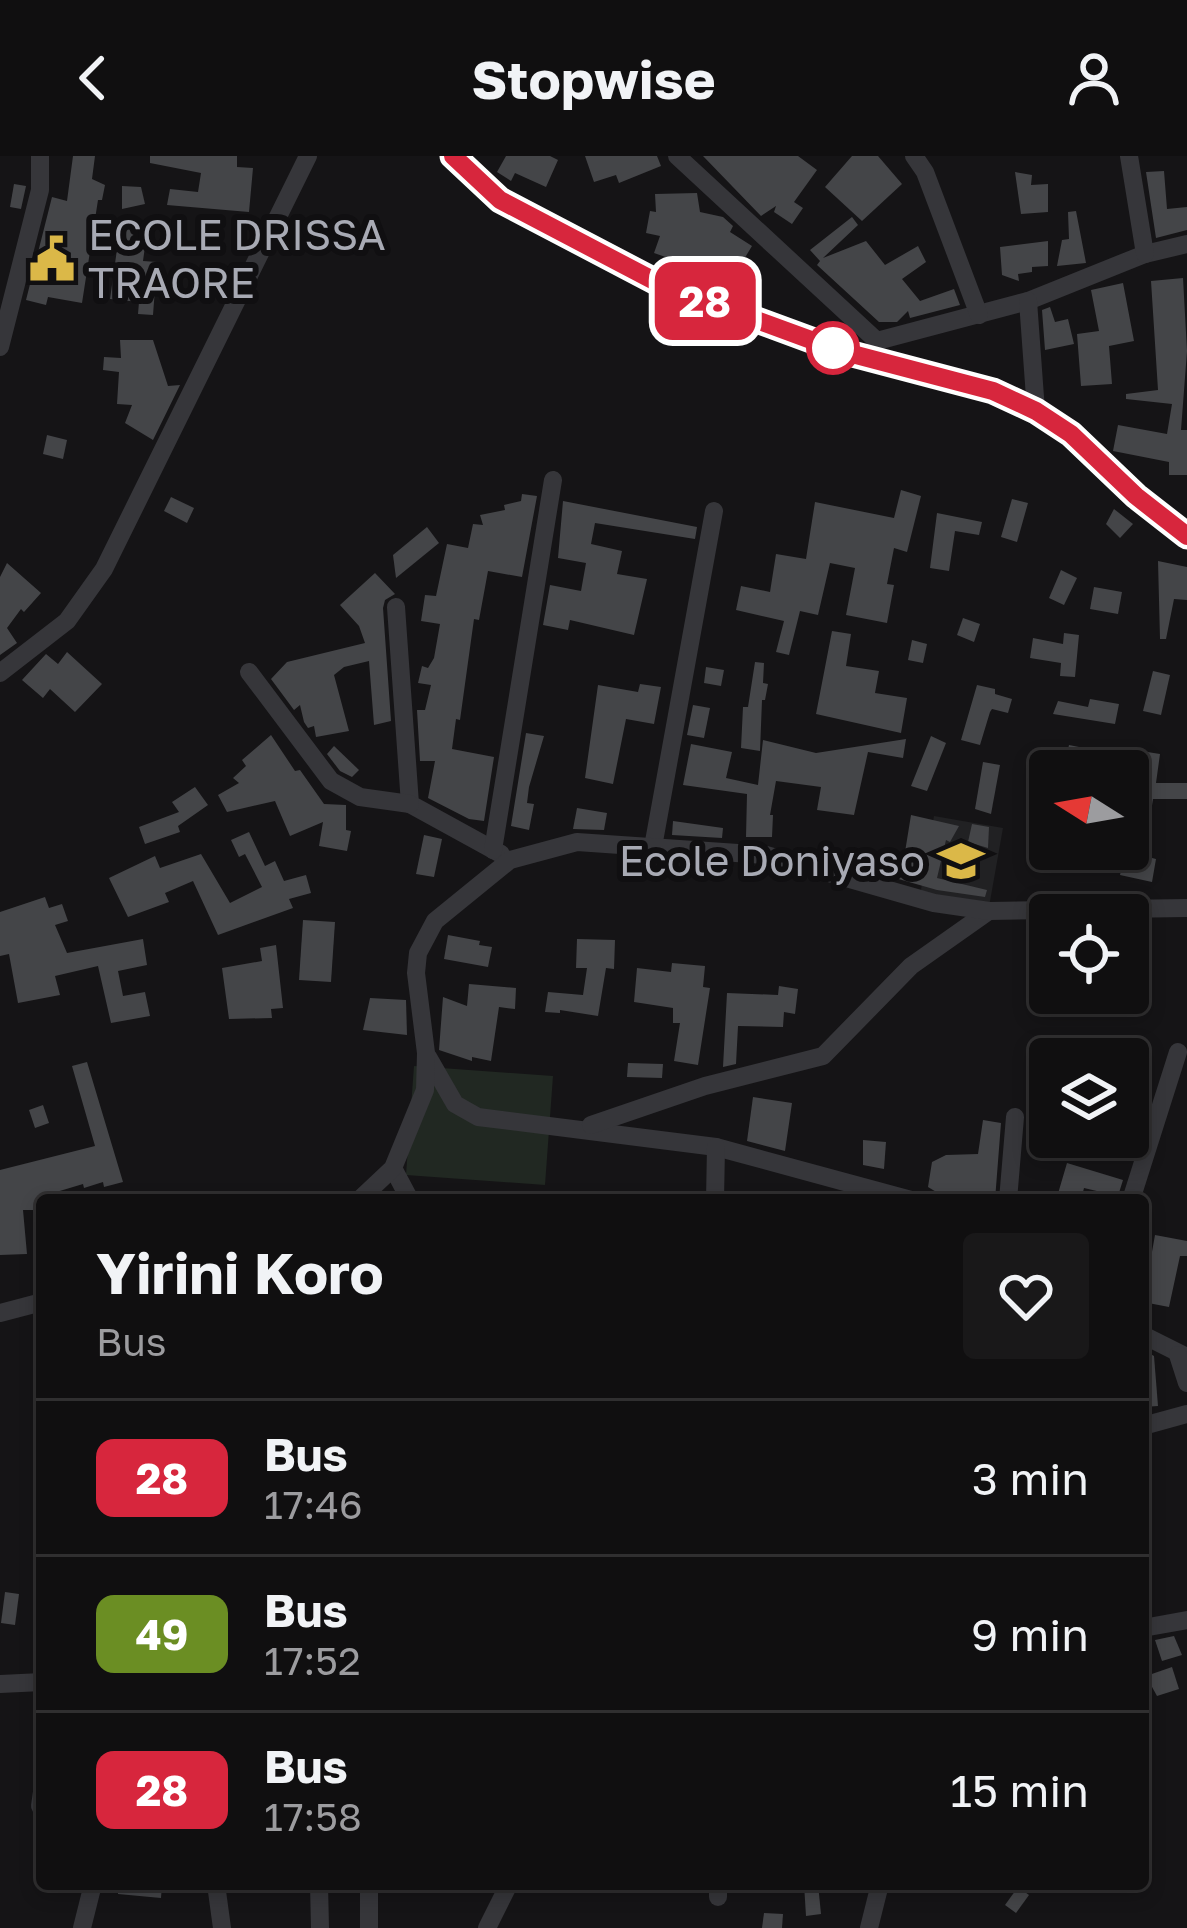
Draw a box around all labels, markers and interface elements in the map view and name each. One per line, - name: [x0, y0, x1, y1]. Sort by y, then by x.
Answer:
- icon: back: [60, 45, 126, 111]
- icon: person: [1061, 45, 1127, 111]
- text: Stopwise: [471, 46, 716, 111]
- place label: ECOLE DRISSA TRAORE: [88, 209, 386, 307]
- public building icon: ECOLE DRISSA TRAORE: [27, 234, 77, 284]
- line badge: 28: [651, 262, 759, 340]
- text: 28: [679, 276, 731, 326]
- unlabelled marker: [808, 323, 858, 373]
- north arrow: [1029, 750, 1149, 870]
- map controls: [1029, 750, 1149, 1158]
- place label: Ecole Doniyaso: [619, 835, 925, 885]
- school or university icon: Ecole Doniyaso: [936, 836, 986, 886]
- button: locate: [1029, 894, 1149, 1014]
- button: layers: [1029, 1038, 1149, 1158]
- button: heart: [963, 1233, 1089, 1359]
- text: Yirini Koro: [96, 1238, 384, 1307]
- text: Bus: [96, 1318, 166, 1365]
- text: Bus: [264, 1427, 348, 1481]
- text: 3 min: [972, 1451, 1089, 1505]
- text: 28: [136, 1453, 188, 1503]
- text: 17:46: [264, 1481, 363, 1528]
- text: Bus: [264, 1583, 348, 1637]
- text: 9 min: [971, 1607, 1089, 1661]
- text: 49: [136, 1609, 188, 1659]
- text: 17:52: [264, 1637, 361, 1684]
- text: Bus: [264, 1739, 348, 1793]
- text: 15 min: [950, 1763, 1089, 1817]
- text: 28: [136, 1765, 188, 1815]
- text: 17:58: [264, 1793, 362, 1840]

